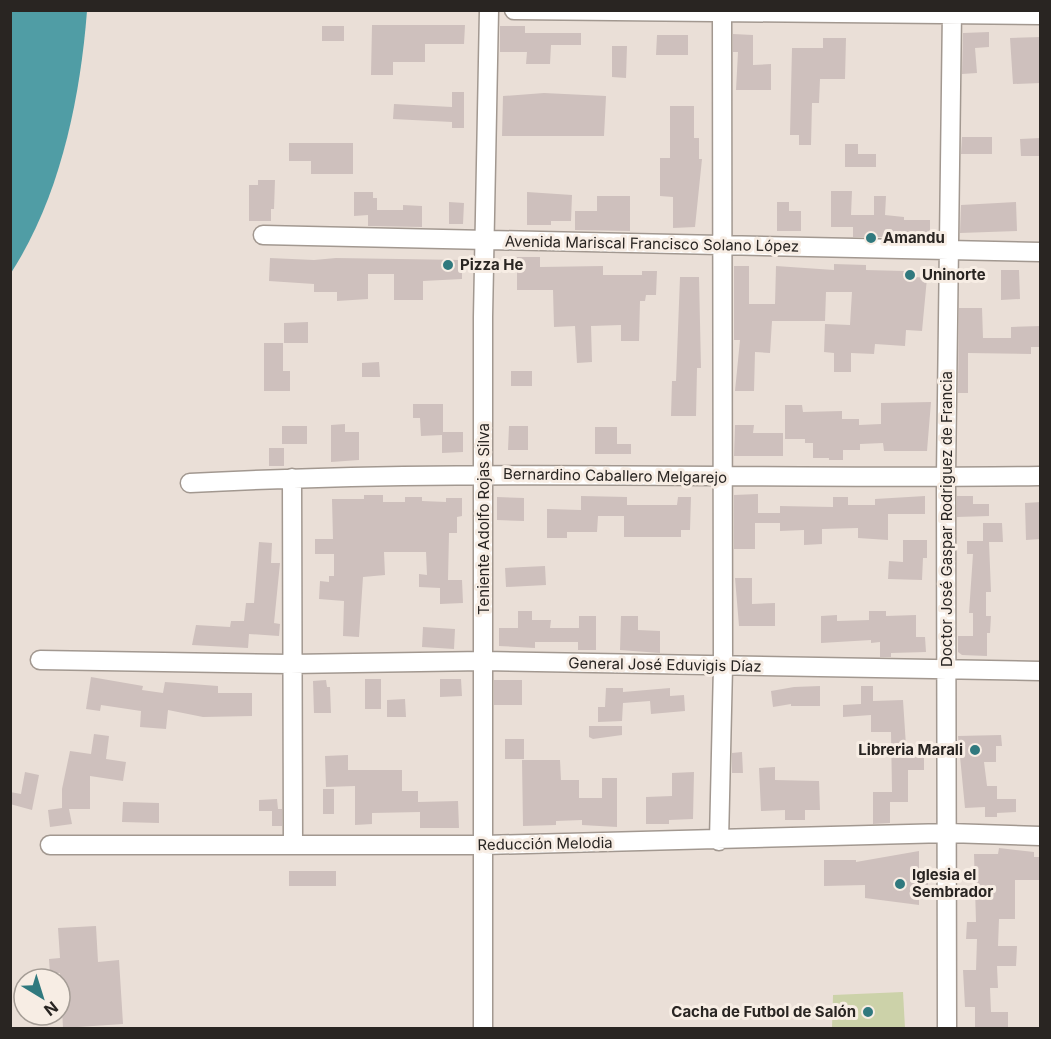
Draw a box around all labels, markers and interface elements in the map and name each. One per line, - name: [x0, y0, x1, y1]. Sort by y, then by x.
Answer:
- place label: Amandu: [883, 228, 945, 247]
- street label: Avenida Mariscal Francisco Solano López: [505, 231, 799, 256]
- marker: Amandu: [864, 231, 878, 245]
- place label: Pizza He: [460, 255, 523, 274]
- marker: Pizza He: [441, 258, 455, 272]
- place label: Uninorte: [922, 265, 986, 284]
- marker: Uninorte: [903, 268, 917, 282]
- street label: Doctor José Gaspar Rodriguez de Francia: [937, 371, 956, 667]
- street label: Teniente Adolfo Rojas Silva: [474, 423, 493, 615]
- street label: Bernardino Caballero Melgarejo: [503, 464, 727, 487]
- street label: General José Eduvigis Díaz: [568, 653, 762, 676]
- place label: Libreria Marali: [858, 740, 963, 759]
- marker: Libreria Marali: [968, 743, 982, 757]
- street label: Reducción Melodia: [477, 833, 613, 854]
- place label: Iglesia el Sembrador: [912, 865, 993, 901]
- marker: Iglesia el Sembrador: [893, 877, 907, 891]
- north arrow: [12, 967, 72, 1027]
- text: N: [40, 997, 62, 1020]
- place label: Cacha de Futbol de Salón: [671, 1002, 856, 1021]
- marker: Cacha de Futbol de Salón: [861, 1005, 875, 1019]

